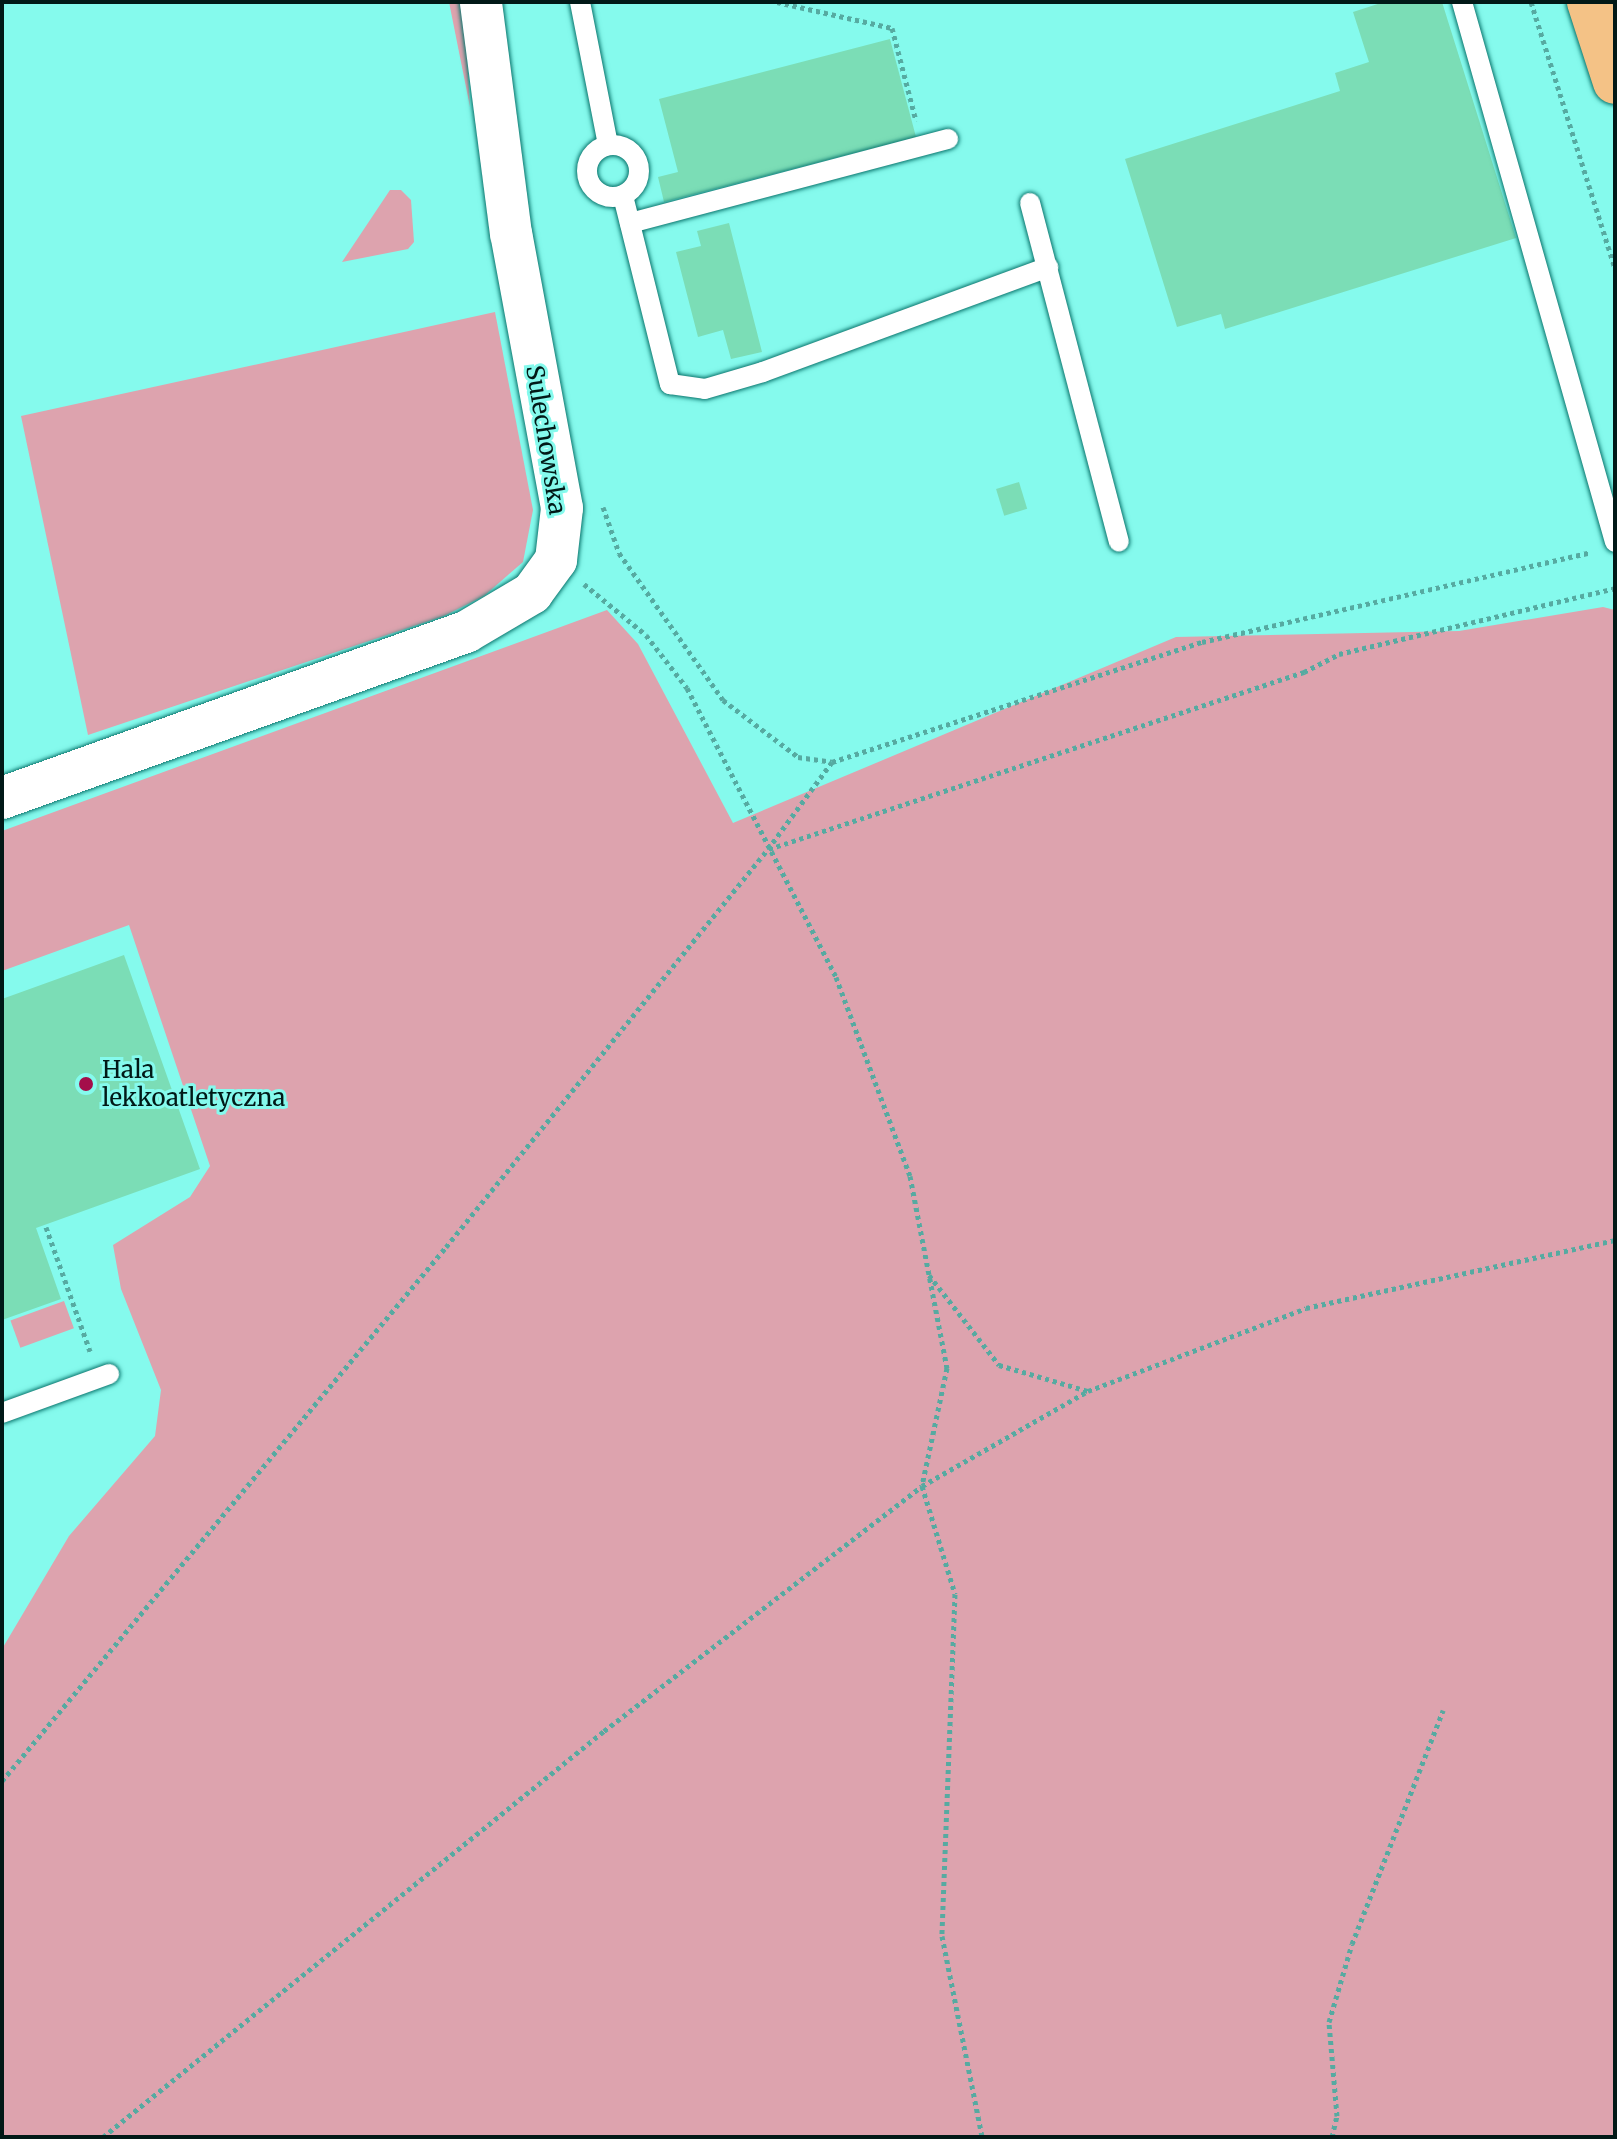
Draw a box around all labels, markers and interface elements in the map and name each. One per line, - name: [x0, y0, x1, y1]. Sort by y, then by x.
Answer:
- street label: Sulechowska: [520, 363, 572, 517]
- place label: Hala lekkoatletyczna: [102, 1056, 285, 1112]
- marker: Hala lekkoatletyczna: [77, 1075, 95, 1093]

